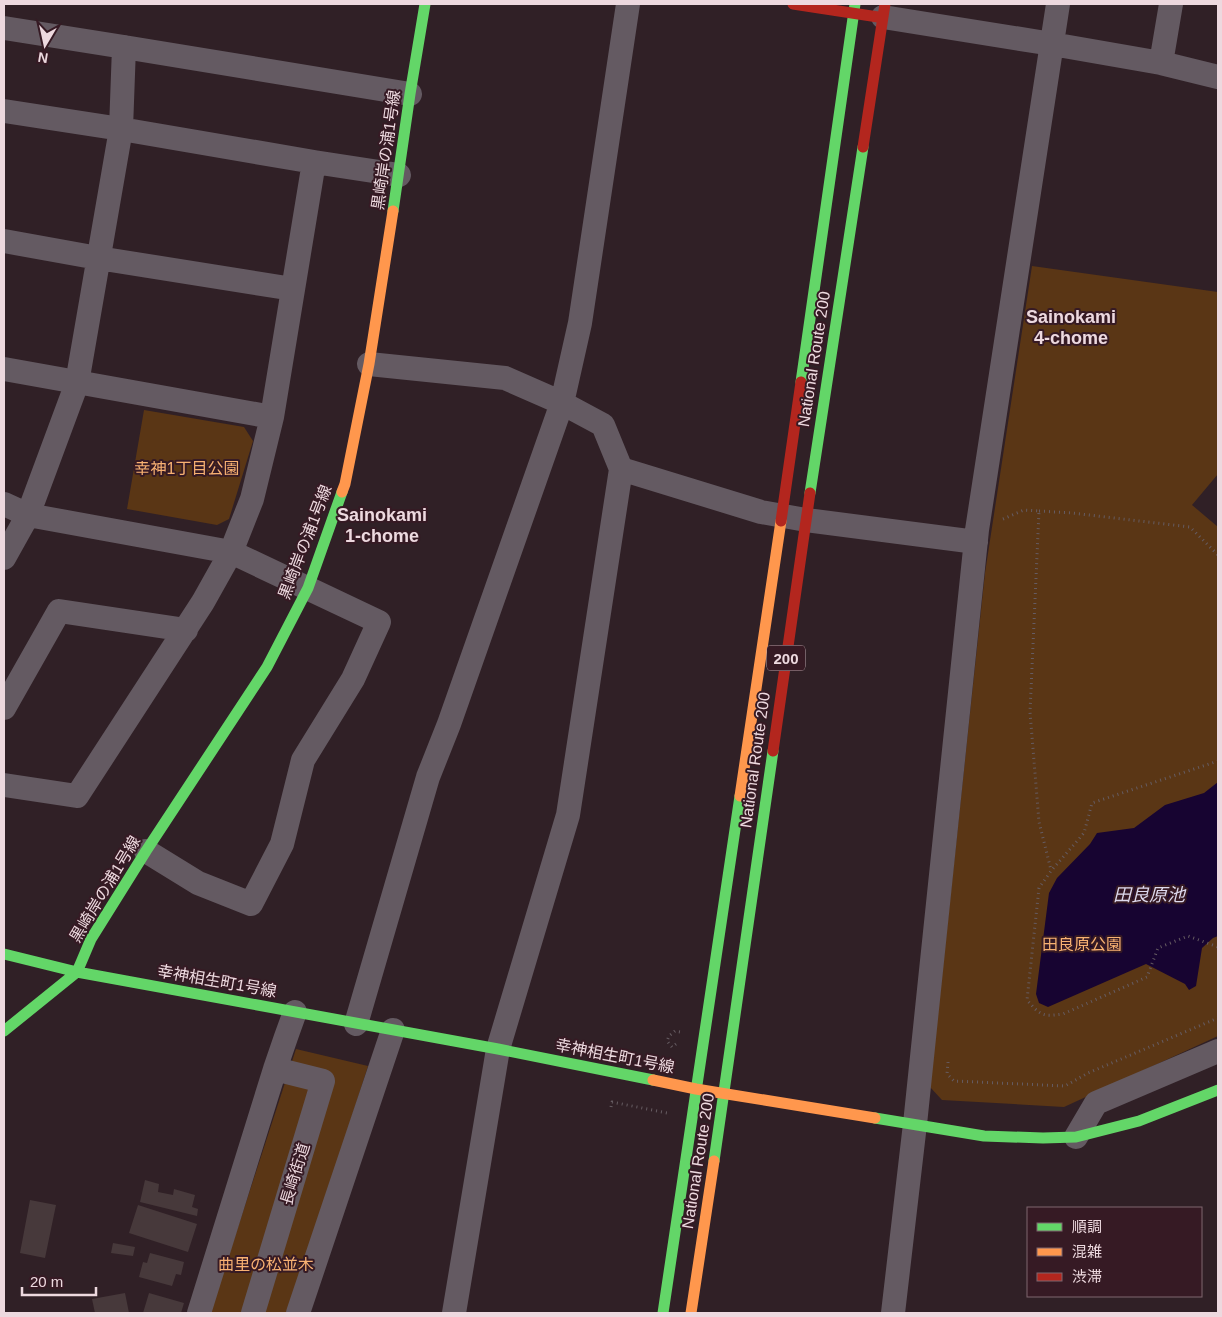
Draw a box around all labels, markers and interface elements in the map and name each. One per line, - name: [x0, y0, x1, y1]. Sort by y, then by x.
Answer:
- north arrow: [20, 20, 70, 70]
- text: N: [37, 49, 49, 67]
- street label: 黒崎岸の浦1号線: [369, 89, 403, 211]
- street label: National Route 200: [795, 290, 833, 428]
- district label: Sainokami 4-chome: [1026, 307, 1116, 348]
- park label: 幸神1丁目公園: [135, 460, 239, 477]
- street label: 黒崎岸の浦1号線: [275, 483, 335, 601]
- district label: Sainokami 1-chome: [337, 505, 427, 546]
- road number: 200: [767, 646, 805, 670]
- street label: National Route 200: [737, 691, 773, 829]
- street label: 黒崎岸の浦1号線: [67, 833, 143, 945]
- water label: 田良原池: [1113, 885, 1187, 905]
- park label: 田良原公園: [1042, 936, 1122, 953]
- street label: 幸神相生町1号線: [156, 962, 278, 1000]
- street label: 幸神相生町1号線: [554, 1036, 676, 1076]
- street label: National Route 200: [679, 1092, 717, 1230]
- street label: 長崎街道: [278, 1141, 312, 1207]
- legend: [1027, 1207, 1202, 1297]
- text: 順調: [1072, 1218, 1102, 1235]
- text: 混雑: [1072, 1243, 1102, 1260]
- park label: 曲里の松並木: [218, 1256, 314, 1273]
- scale bar: [22, 1264, 96, 1296]
- text: 渋滞: [1072, 1268, 1102, 1285]
- text: 20 m: [30, 1273, 63, 1290]

